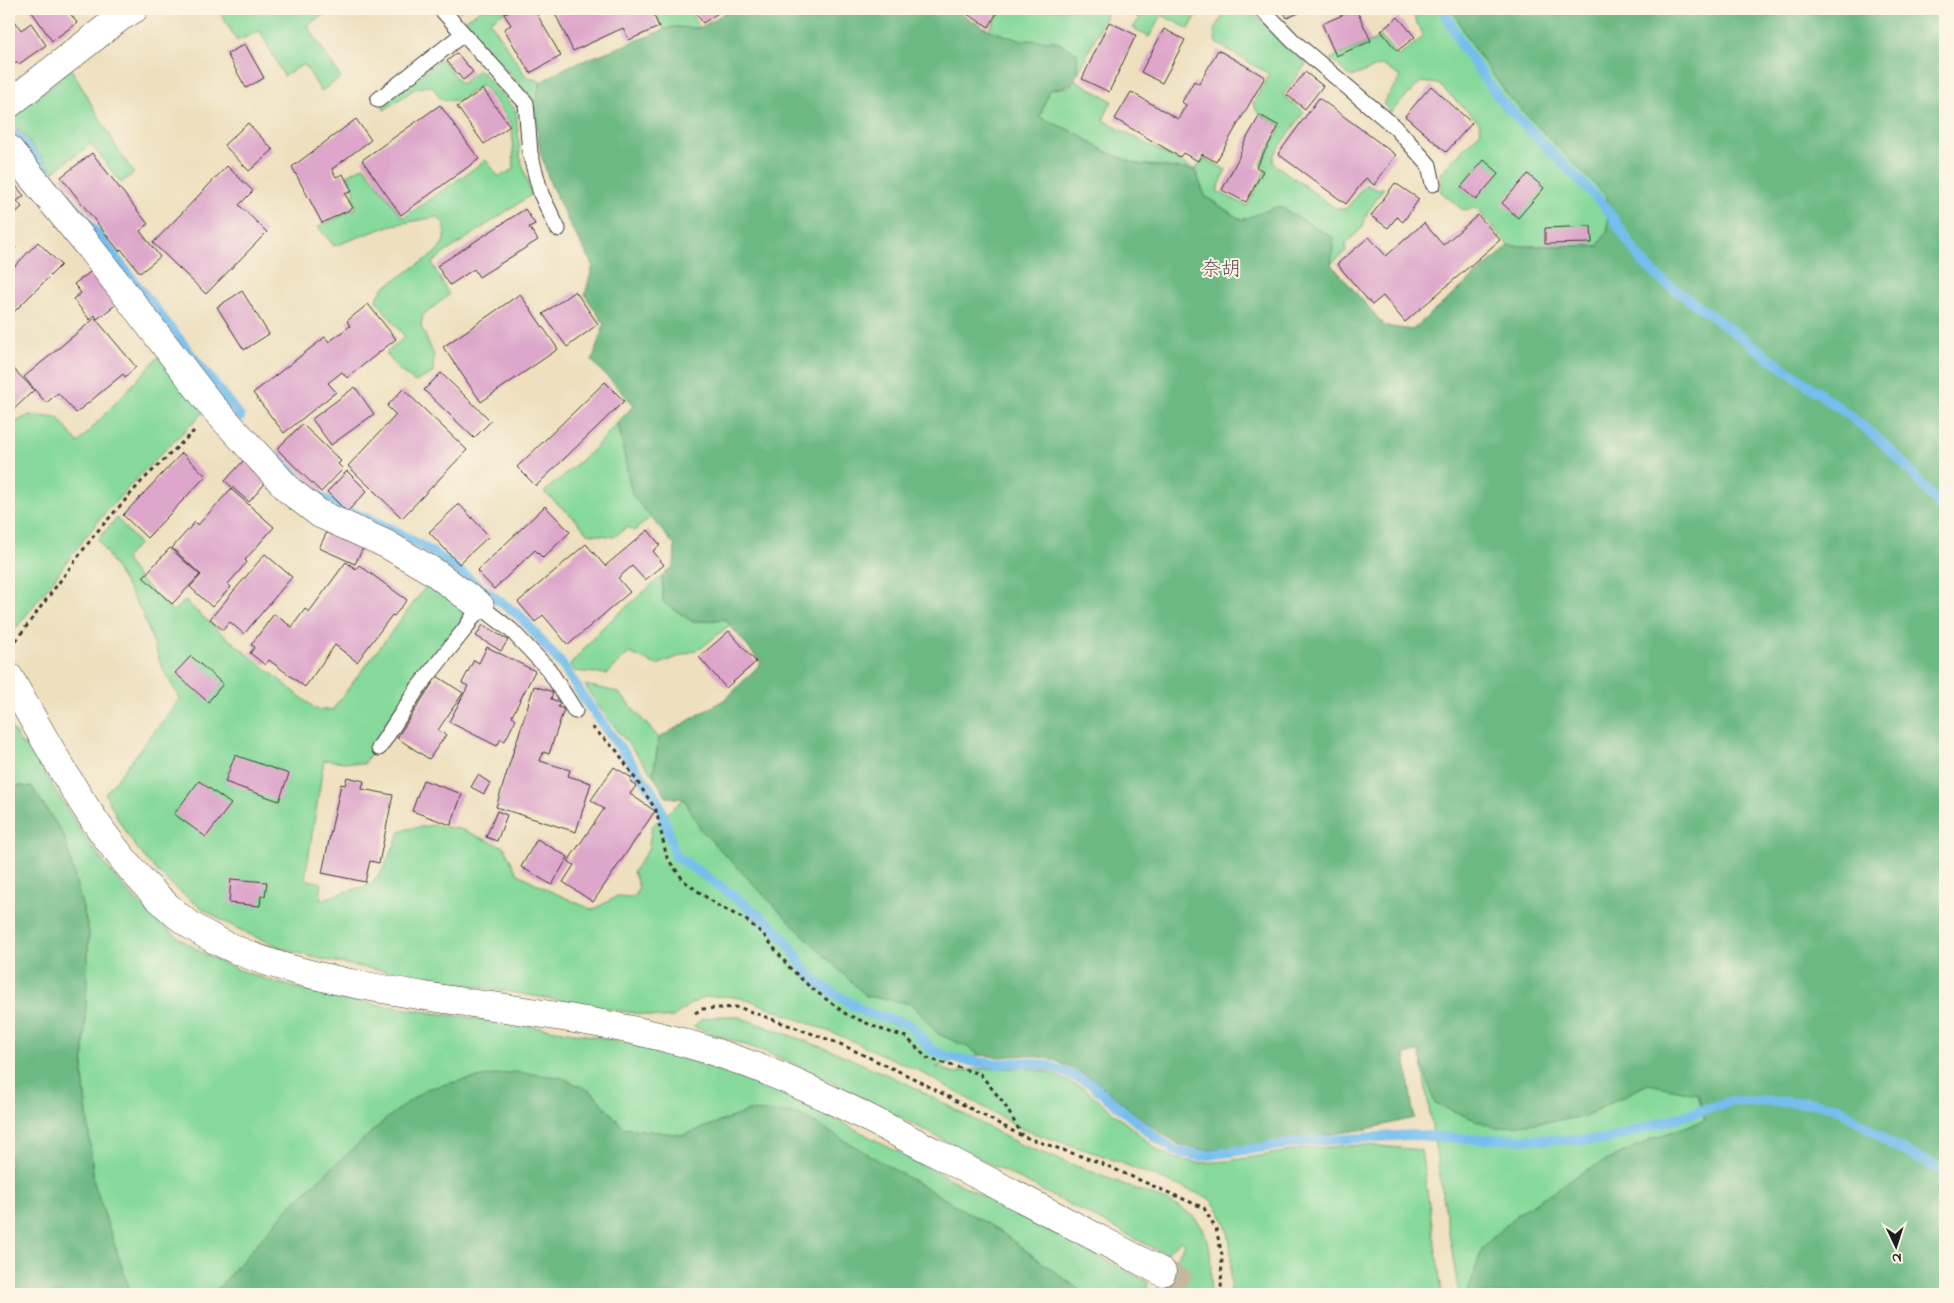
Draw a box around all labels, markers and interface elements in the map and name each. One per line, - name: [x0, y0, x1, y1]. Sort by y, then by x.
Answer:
- district label: 奈胡: [1201, 256, 1241, 285]
- north arrow: [1872, 1220, 1922, 1270]
- text: N: [1891, 1247, 1902, 1268]

